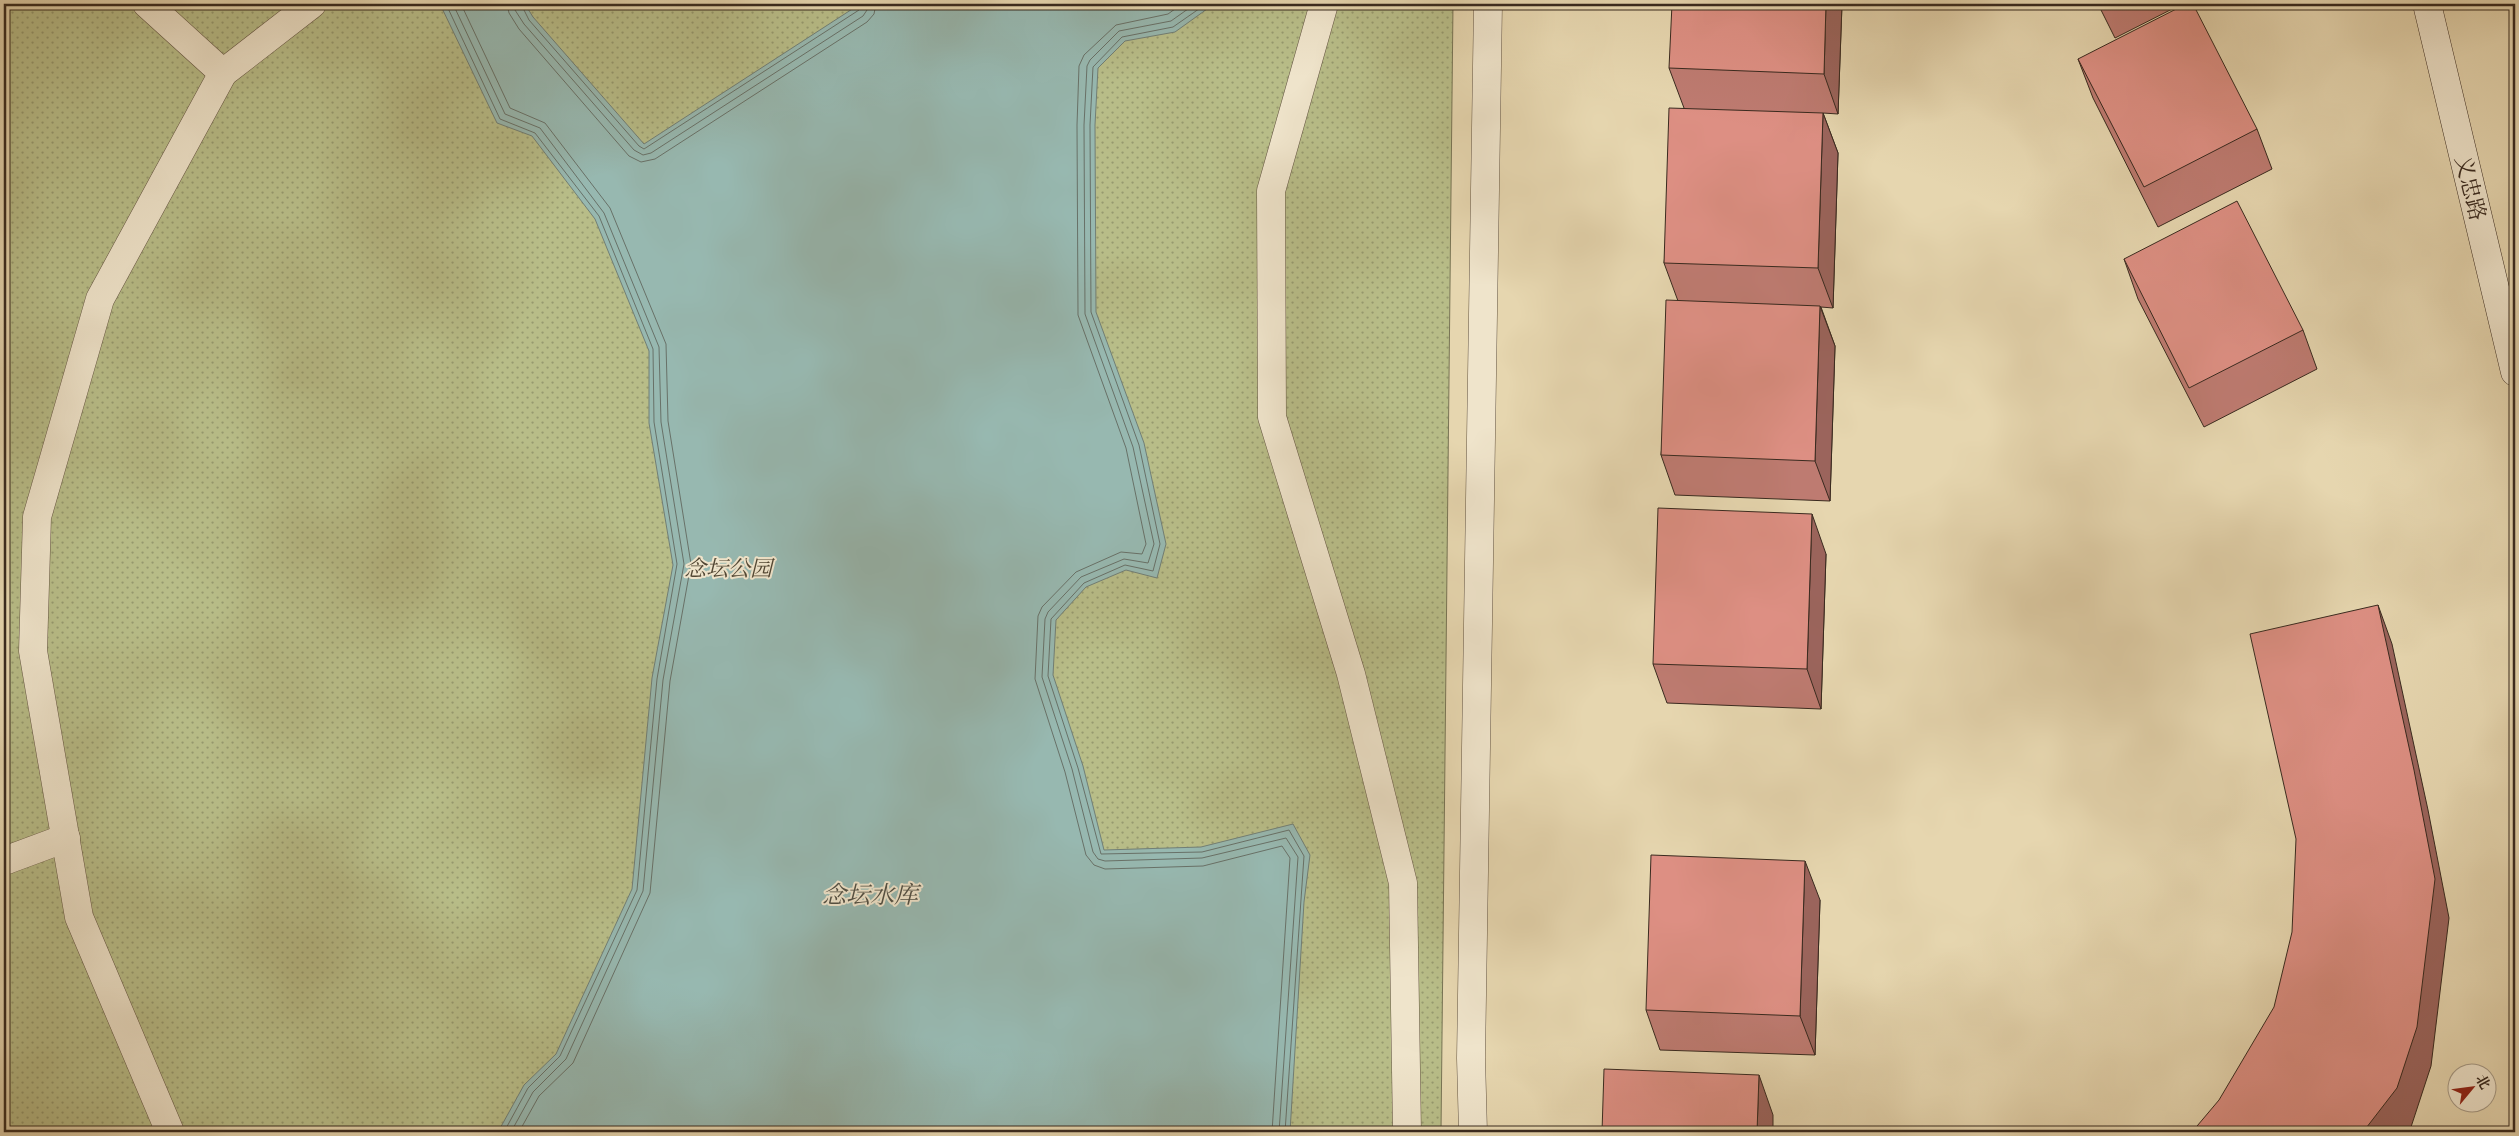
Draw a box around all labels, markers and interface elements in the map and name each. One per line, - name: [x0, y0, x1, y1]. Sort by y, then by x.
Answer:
- street label: 义忠路: [2448, 153, 2493, 224]
- park label: 念坛公园: [684, 554, 775, 583]
- water label: 念坛水库: [822, 879, 922, 910]
- north arrow: [2446, 1064, 2496, 1114]
- text: 北: [2472, 1071, 2495, 1092]

